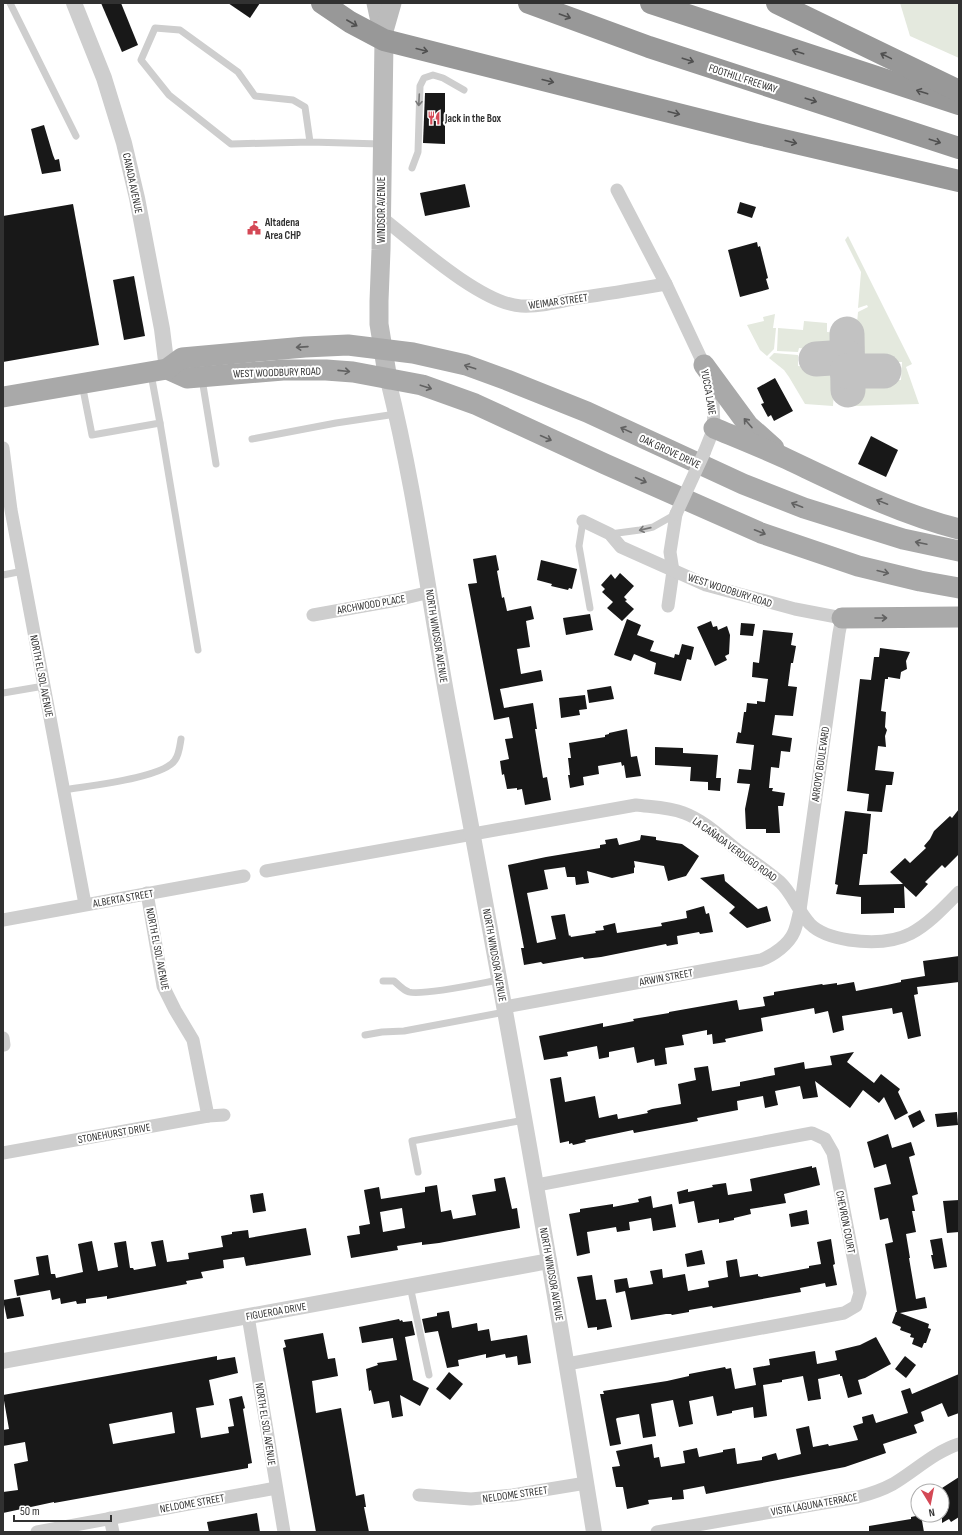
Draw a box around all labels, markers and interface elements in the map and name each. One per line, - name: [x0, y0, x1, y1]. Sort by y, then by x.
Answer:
- one-way arrow: [559, 13, 571, 21]
- one-way arrow: [346, 20, 358, 28]
- one-way arrow: [415, 46, 428, 54]
- one-way arrow: [793, 47, 805, 55]
- one-way arrow: [880, 52, 892, 59]
- one-way arrow: [681, 57, 694, 64]
- street label: FOOTHILL FREEWAY: [707, 61, 779, 96]
- one-way arrow: [541, 78, 554, 86]
- one-way arrow: [916, 88, 929, 95]
- one-way arrow: [415, 93, 423, 106]
- one-way arrow: [805, 97, 818, 104]
- restaurant icon: Jack in the Box: [426, 110, 442, 126]
- one-way arrow: [667, 110, 680, 117]
- place label: Jack in the Box: [444, 112, 502, 125]
- one-way arrow: [929, 137, 941, 145]
- one-way arrow: [784, 139, 797, 146]
- street label: CANADA AVENUE: [120, 152, 145, 215]
- street label: WINDSOR AVENUE: [375, 177, 388, 243]
- place label: Altadena Area CHP: [264, 216, 301, 242]
- public building icon: Altadena Area CHP: [246, 220, 262, 236]
- street label: WEIMAR STREET: [528, 291, 589, 312]
- one-way arrow: [296, 344, 309, 351]
- one-way arrow: [464, 363, 477, 370]
- street label: WEST WOODBURY ROAD: [233, 364, 321, 381]
- one-way arrow: [337, 368, 350, 375]
- street label: YUCCA LANE: [698, 368, 719, 416]
- one-way arrow: [420, 384, 433, 391]
- one-way arrow: [743, 418, 753, 428]
- one-way arrow: [621, 426, 633, 433]
- street label: OAK GROVE DRIVE: [637, 432, 703, 471]
- one-way arrow: [540, 434, 552, 442]
- one-way arrow: [634, 477, 646, 484]
- one-way arrow: [877, 498, 889, 506]
- one-way arrow: [791, 500, 803, 508]
- one-way arrow: [638, 525, 651, 533]
- one-way arrow: [753, 529, 765, 537]
- one-way arrow: [915, 539, 928, 547]
- one-way arrow: [876, 569, 889, 576]
- street label: WEST WOODBURY ROAD: [686, 571, 774, 610]
- street label: NORTH WINDSOR AVENUE: [423, 588, 450, 684]
- street label: ARCHWOOD PLACE: [335, 592, 406, 617]
- one-way arrow: [874, 614, 887, 622]
- street label: NORTH EL SOL AVENUE: [27, 634, 56, 718]
- street label: ARROYO BOULEVARD: [809, 726, 832, 803]
- street label: LA CAÑADA VERDUGO ROAD: [690, 814, 780, 884]
- street label: ALBERTA STREET: [91, 887, 155, 910]
- street label: NORTH EL SOL AVENUE: [143, 907, 172, 991]
- street label: NORTH WINDSOR AVENUE: [480, 907, 509, 1003]
- street label: ARWIN STREET: [637, 966, 694, 989]
- street label: STONEHURST DRIVE: [77, 1121, 151, 1146]
- street label: CHEVRON COURT: [833, 1190, 858, 1255]
- street label: NORTH WINDSOR AVENUE: [537, 1226, 566, 1322]
- street label: FIGUEROA DRIVE: [245, 1300, 307, 1323]
- street label: NORTH EL SOL AVENUE: [253, 1382, 278, 1466]
- street label: NELDOME STREET: [482, 1483, 549, 1505]
- north arrow: [910, 1483, 950, 1523]
- street label: VISTA LAGUNA TERRACE: [770, 1490, 858, 1519]
- street label: NELDOME STREET: [159, 1491, 226, 1516]
- scale bar: [14, 1497, 111, 1523]
- text: 50 m: [20, 1504, 40, 1519]
- text: N: [928, 1505, 936, 1519]

